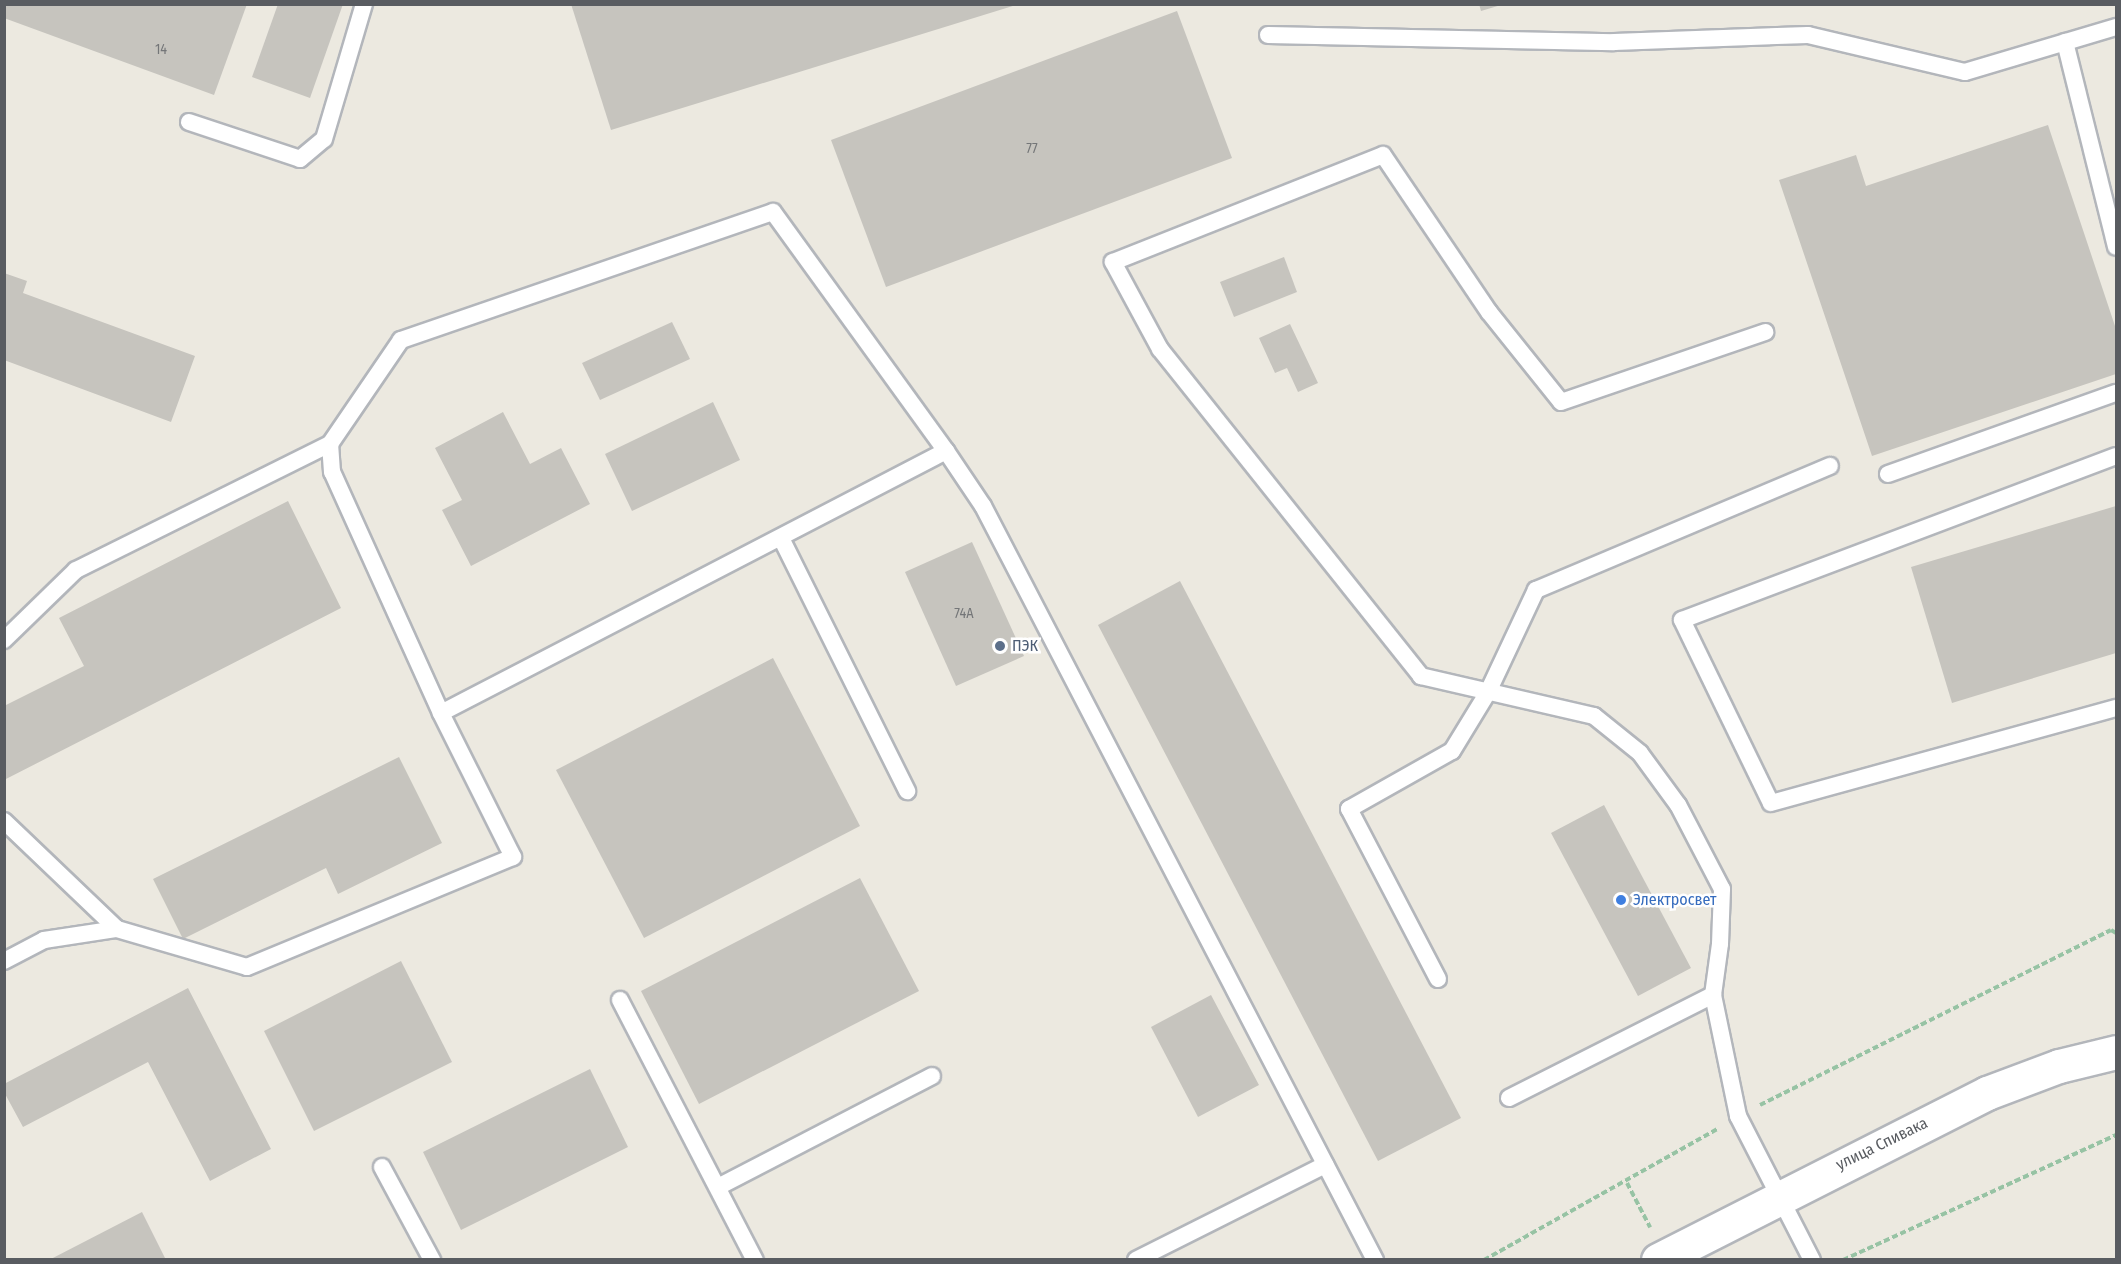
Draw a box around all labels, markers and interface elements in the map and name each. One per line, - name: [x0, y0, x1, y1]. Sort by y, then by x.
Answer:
- house number: 14: [155, 42, 167, 58]
- house number: 77: [1026, 141, 1038, 157]
- house number: 74А: [954, 606, 974, 622]
- place label: ПЭК: [1012, 636, 1038, 656]
- marker: ПЭК: [993, 639, 1007, 653]
- place label: Электросвет: [1633, 890, 1717, 910]
- marker: Электросвет: [1614, 893, 1628, 907]
- street label: улица Спивака: [1833, 1114, 1931, 1174]

